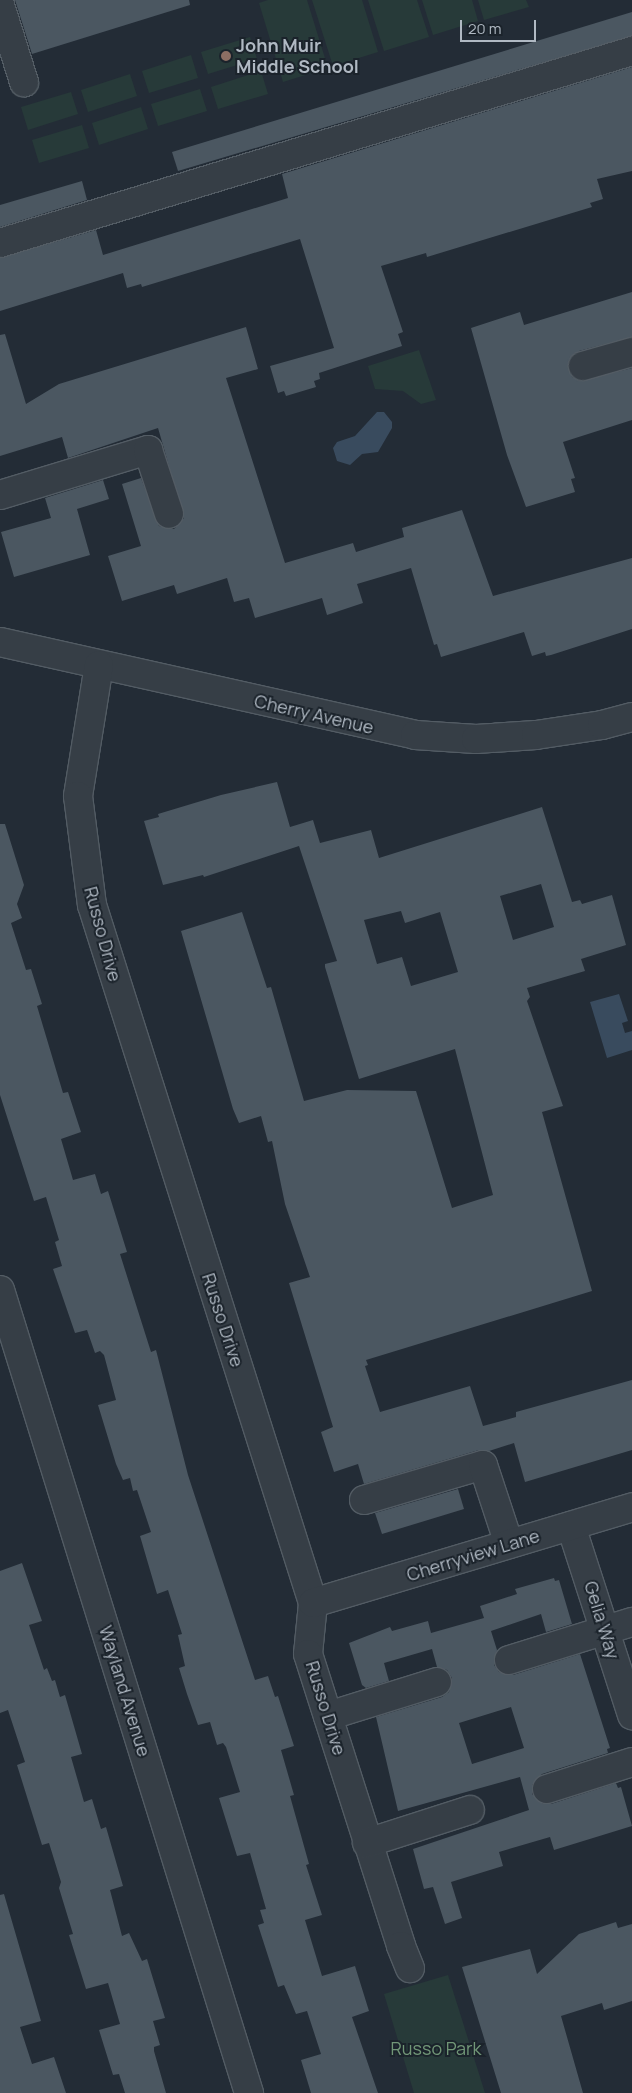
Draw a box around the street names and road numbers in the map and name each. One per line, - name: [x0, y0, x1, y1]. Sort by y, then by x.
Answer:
- street label: Cherry Avenue: [252, 690, 376, 738]
- street label: Russo Drive: [80, 884, 126, 984]
- street label: Russo Drive: [198, 1270, 248, 1370]
- street label: Cherryview Lane: [404, 1525, 542, 1585]
- street label: Gelia Way: [580, 1578, 624, 1662]
- street label: Wayland Avenue: [95, 1623, 155, 1759]
- street label: Russo Drive: [301, 1658, 351, 1758]

